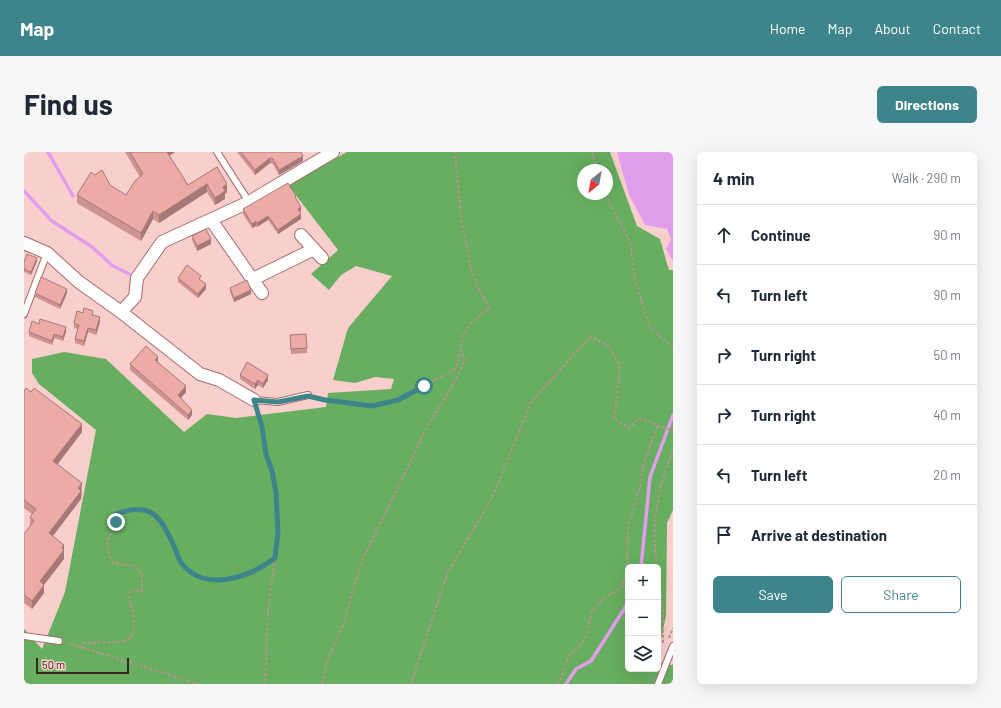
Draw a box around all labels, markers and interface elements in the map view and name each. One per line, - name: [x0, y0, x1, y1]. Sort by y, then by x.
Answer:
- text: Map: [20, 17, 54, 40]
- text: Home: [770, 20, 806, 37]
- text: Map: [828, 20, 852, 37]
- text: About: [874, 20, 911, 37]
- text: Contact: [933, 20, 981, 37]
- button: Directions: [877, 86, 977, 123]
- text: Find us: [24, 87, 113, 121]
- north arrow: [577, 164, 613, 200]
- text: 4 min: [713, 168, 755, 188]
- text: Walk · 290 m: [892, 170, 961, 186]
- icon: ahead: [713, 224, 735, 246]
- text: Continue: [751, 226, 811, 244]
- text: 90 m: [934, 227, 961, 243]
- icon: left: [713, 284, 735, 306]
- text: Turn left: [751, 286, 807, 304]
- text: 90 m: [934, 287, 961, 303]
- icon: right: [713, 344, 735, 366]
- text: Turn right: [751, 346, 816, 364]
- text: 50 m: [934, 347, 961, 363]
- route start: [415, 377, 433, 395]
- icon: right: [713, 404, 735, 426]
- text: Turn right: [751, 406, 816, 424]
- text: 40 m: [933, 407, 961, 423]
- icon: left: [713, 464, 735, 486]
- text: Turn left: [751, 466, 807, 484]
- text: 20 m: [933, 467, 961, 483]
- route end: [107, 513, 125, 531]
- icon: arrive: [713, 524, 735, 546]
- text: Arrive at destination: [751, 526, 887, 544]
- map controls: [625, 564, 661, 672]
- button: +: [625, 564, 661, 600]
- button: Save: [713, 576, 833, 613]
- button: Share: [841, 576, 961, 613]
- button: −: [625, 600, 661, 636]
- button: layers: [625, 636, 661, 672]
- scale bar: [36, 656, 129, 675]
- text: 50 m: [42, 658, 65, 671]

